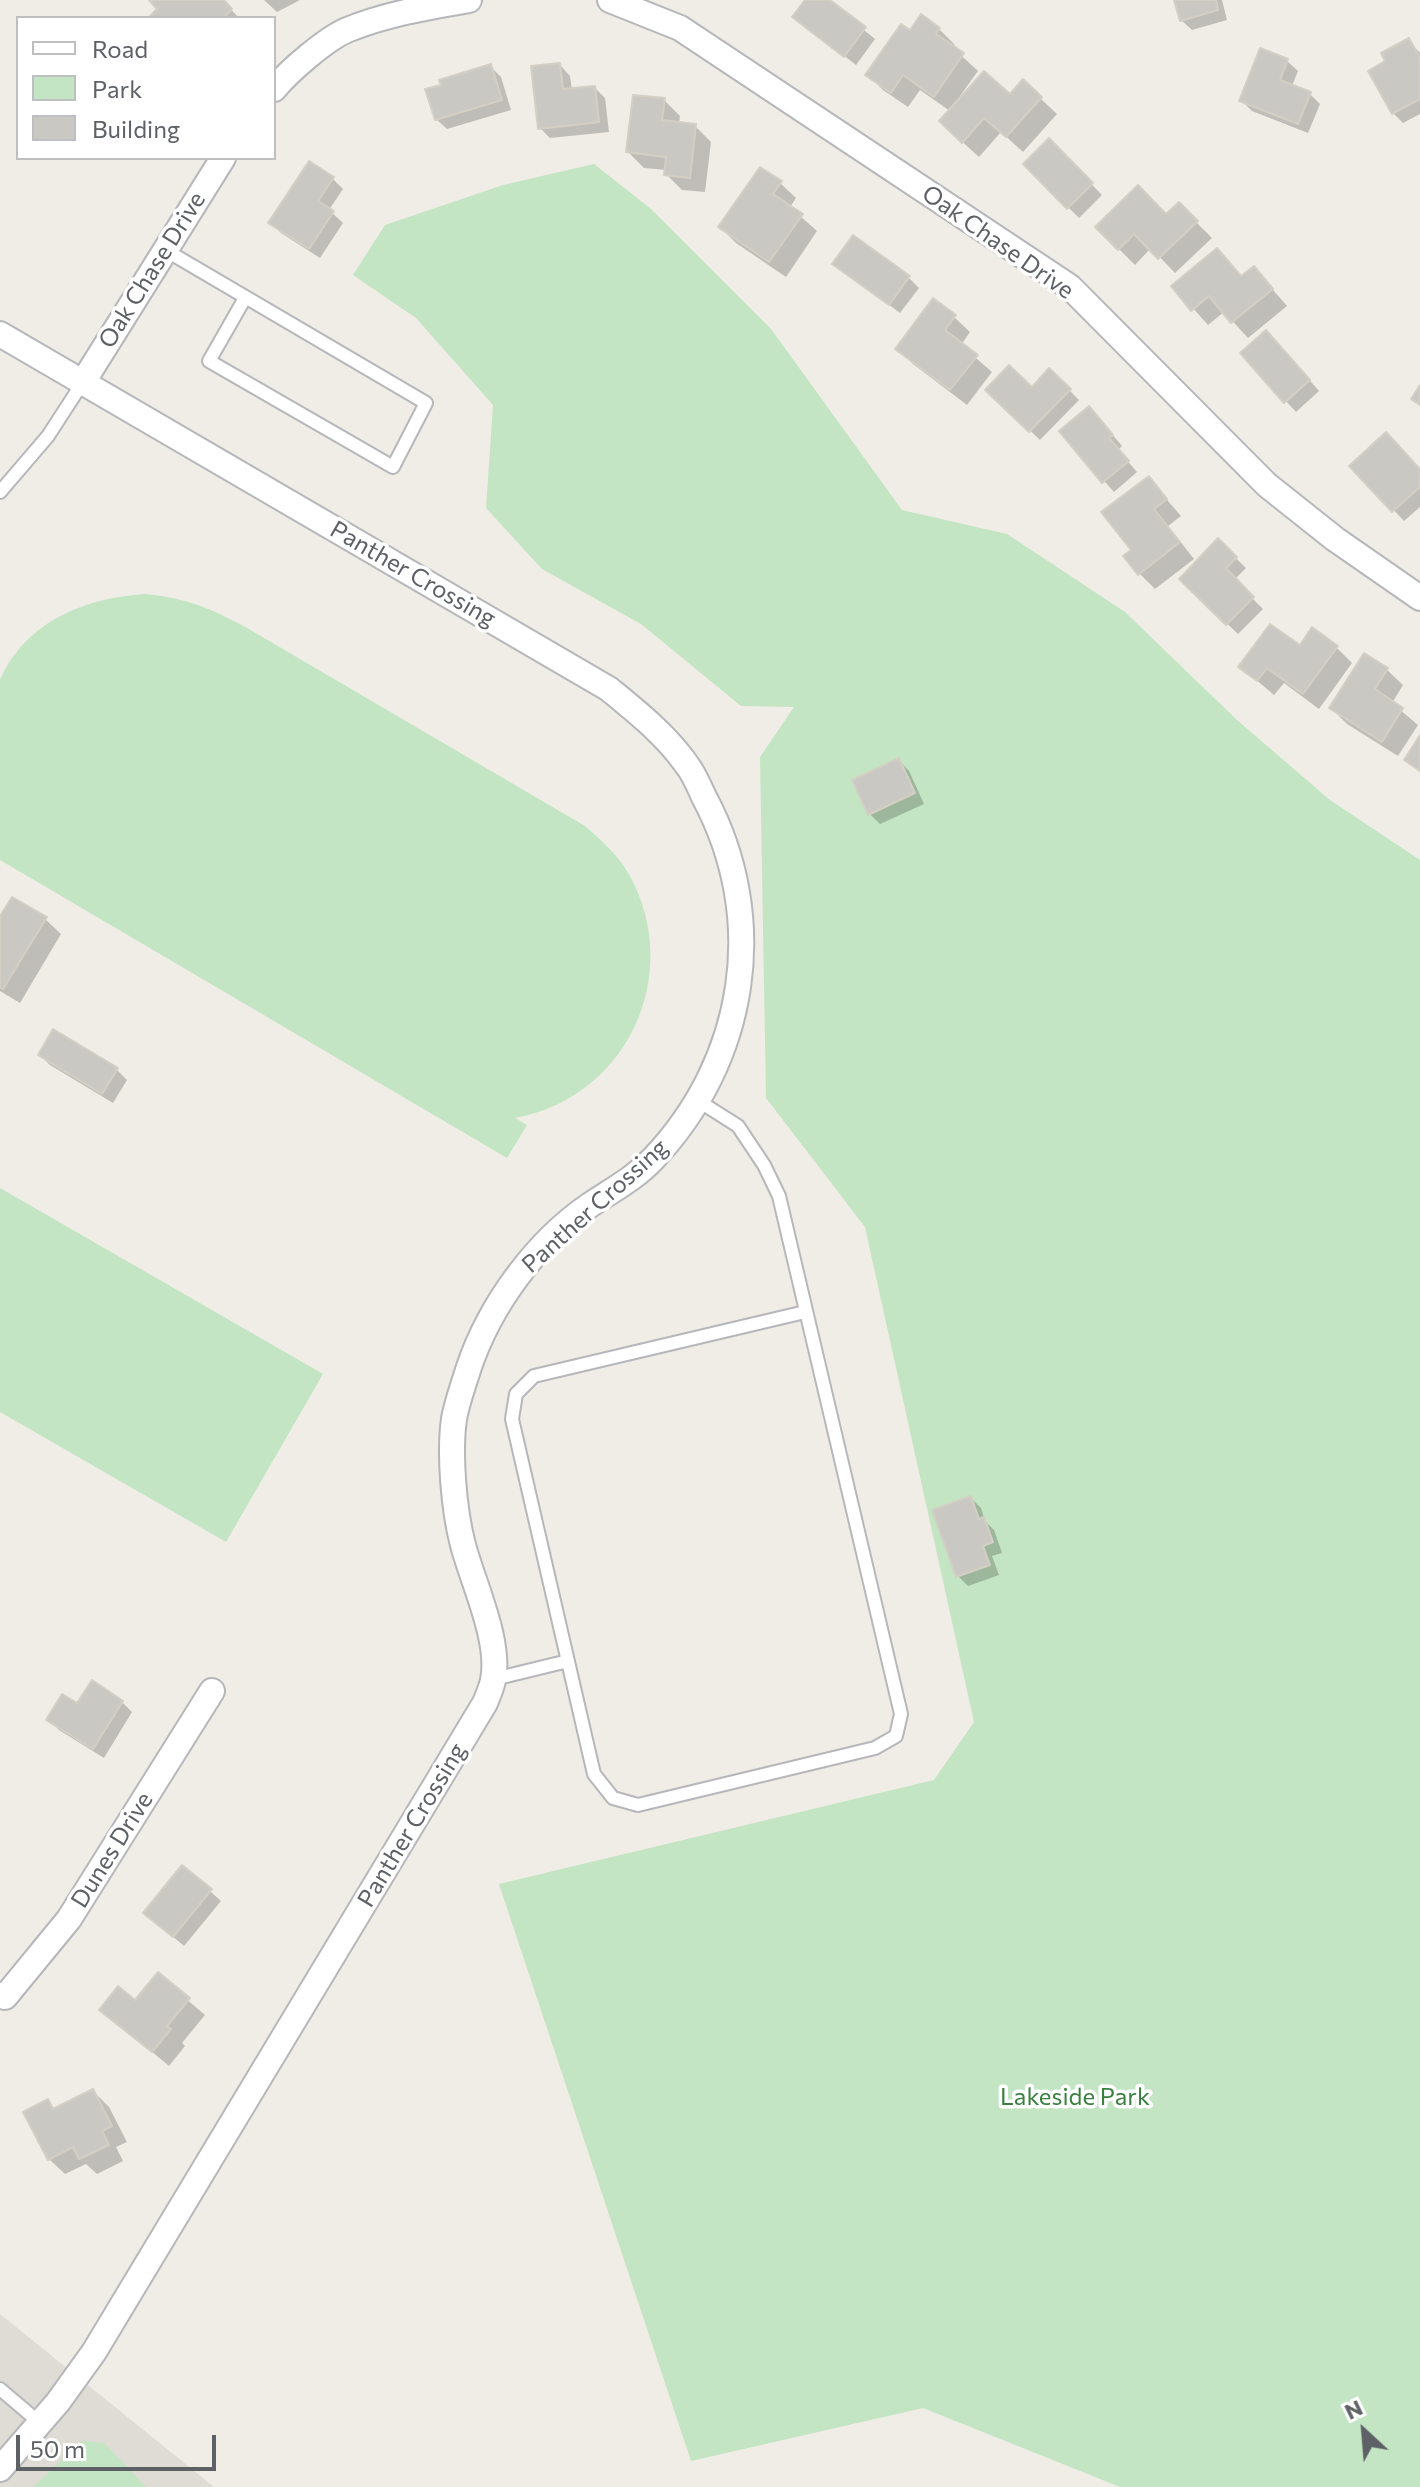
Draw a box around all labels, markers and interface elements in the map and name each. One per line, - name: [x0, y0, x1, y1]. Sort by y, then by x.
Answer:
- legend: [16, 16, 276, 160]
- text: Road: [92, 34, 148, 63]
- text: Park: [92, 74, 142, 103]
- text: Building: [92, 114, 180, 143]
- street label: Oak Chase Drive: [917, 179, 1079, 305]
- street label: Oak Chase Drive: [92, 187, 212, 353]
- street label: Panther Crossing: [325, 515, 501, 633]
- street label: Panther Crossing: [516, 1133, 674, 1279]
- street label: Panther Crossing: [352, 1738, 472, 1912]
- street label: Dunes Drive: [65, 1787, 159, 1913]
- park label: Lakeside Park: [1000, 2083, 1150, 2111]
- north arrow: [1324, 2391, 1404, 2471]
- text: N: [1340, 2393, 1367, 2425]
- scale bar: [20, 2419, 220, 2469]
- text: 50 m: [30, 2434, 85, 2463]

